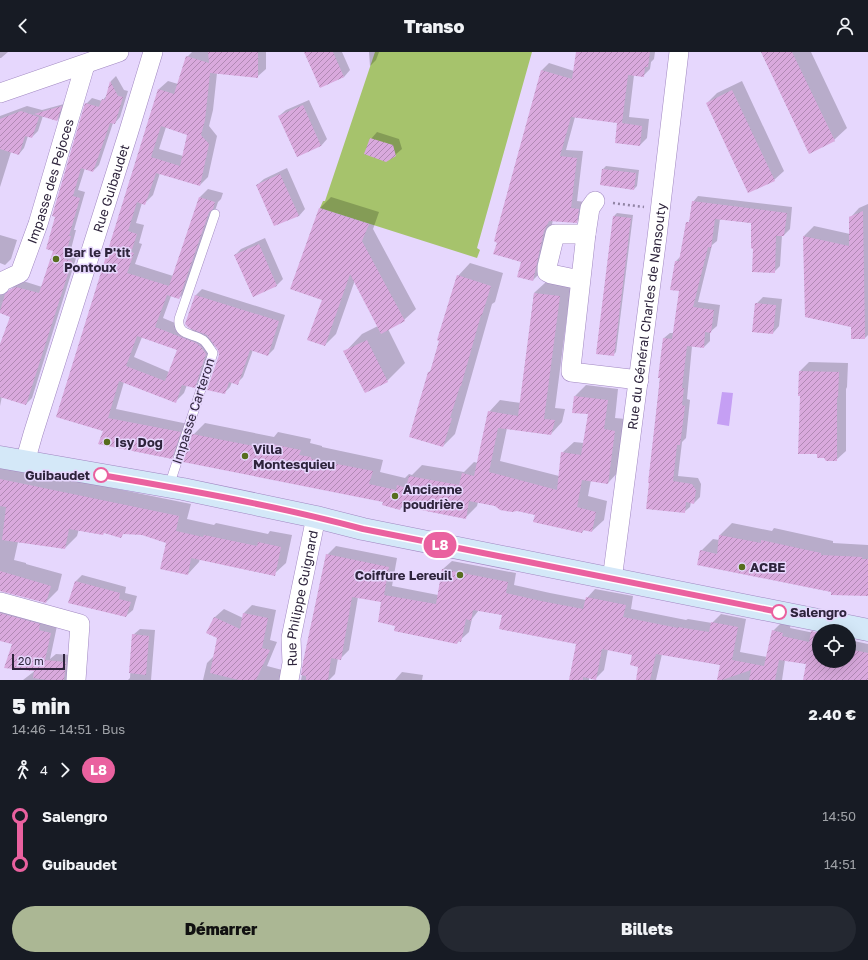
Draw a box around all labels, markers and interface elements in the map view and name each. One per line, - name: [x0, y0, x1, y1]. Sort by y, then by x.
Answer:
- icon: back: [12, 15, 34, 37]
- text: Transo: [404, 15, 464, 37]
- icon: person: [834, 15, 856, 37]
- street label: Impasse des Pejoces: [23, 117, 77, 246]
- street label: Rue Guibaudet: [89, 142, 132, 234]
- street label: Rue du Général Charles de Nansouty: [624, 201, 669, 431]
- place label: Bar le P'tit Pontoux: [64, 244, 131, 275]
- marker: Bar le P'tit Pontoux: [51, 254, 61, 264]
- street label: Impasse Carteron: [168, 356, 218, 466]
- place label: Isy Dog: [115, 434, 163, 450]
- marker: Isy Dog: [102, 437, 112, 447]
- place label: Villa Montesquieu: [253, 441, 335, 472]
- marker: Villa Montesquieu: [240, 451, 250, 461]
- place label: Guibaudet: [25, 467, 90, 483]
- marker: Guibaudet: [93, 467, 109, 483]
- place label: Ancienne poudrière: [403, 481, 464, 512]
- marker: Ancienne poudrière: [390, 491, 400, 501]
- street label: Rue Philippe Guignard: [283, 529, 321, 667]
- line badge: L8: [422, 532, 458, 558]
- text: L8: [432, 536, 448, 553]
- place label: ACBE: [750, 559, 785, 575]
- marker: ACBE: [737, 562, 747, 572]
- place label: Coiffure Lereuil: [355, 567, 453, 583]
- marker: Coiffure Lereuil: [455, 570, 465, 580]
- marker: Salengro: [771, 604, 787, 620]
- place label: Salengro: [790, 604, 847, 620]
- map controls: [812, 624, 856, 668]
- button: locate: [812, 624, 856, 668]
- scale bar: [12, 652, 65, 671]
- text: 20 m: [18, 654, 44, 667]
- text: 5 min: [12, 692, 70, 719]
- text: 2.40 €: [809, 705, 856, 723]
- text: 14:46 – 14:51 · Bus: [12, 721, 125, 737]
- icon: walk: [12, 759, 34, 781]
- icon: forward: [54, 759, 76, 781]
- text: L8: [90, 761, 107, 778]
- text: 4: [40, 762, 48, 778]
- text: Salengro: [42, 807, 107, 825]
- text: 14:50: [822, 808, 856, 824]
- text: Guibaudet: [42, 855, 117, 873]
- text: 14:51: [824, 856, 856, 872]
- button: Démarrer: [12, 906, 430, 952]
- button: Billets: [438, 906, 856, 952]

